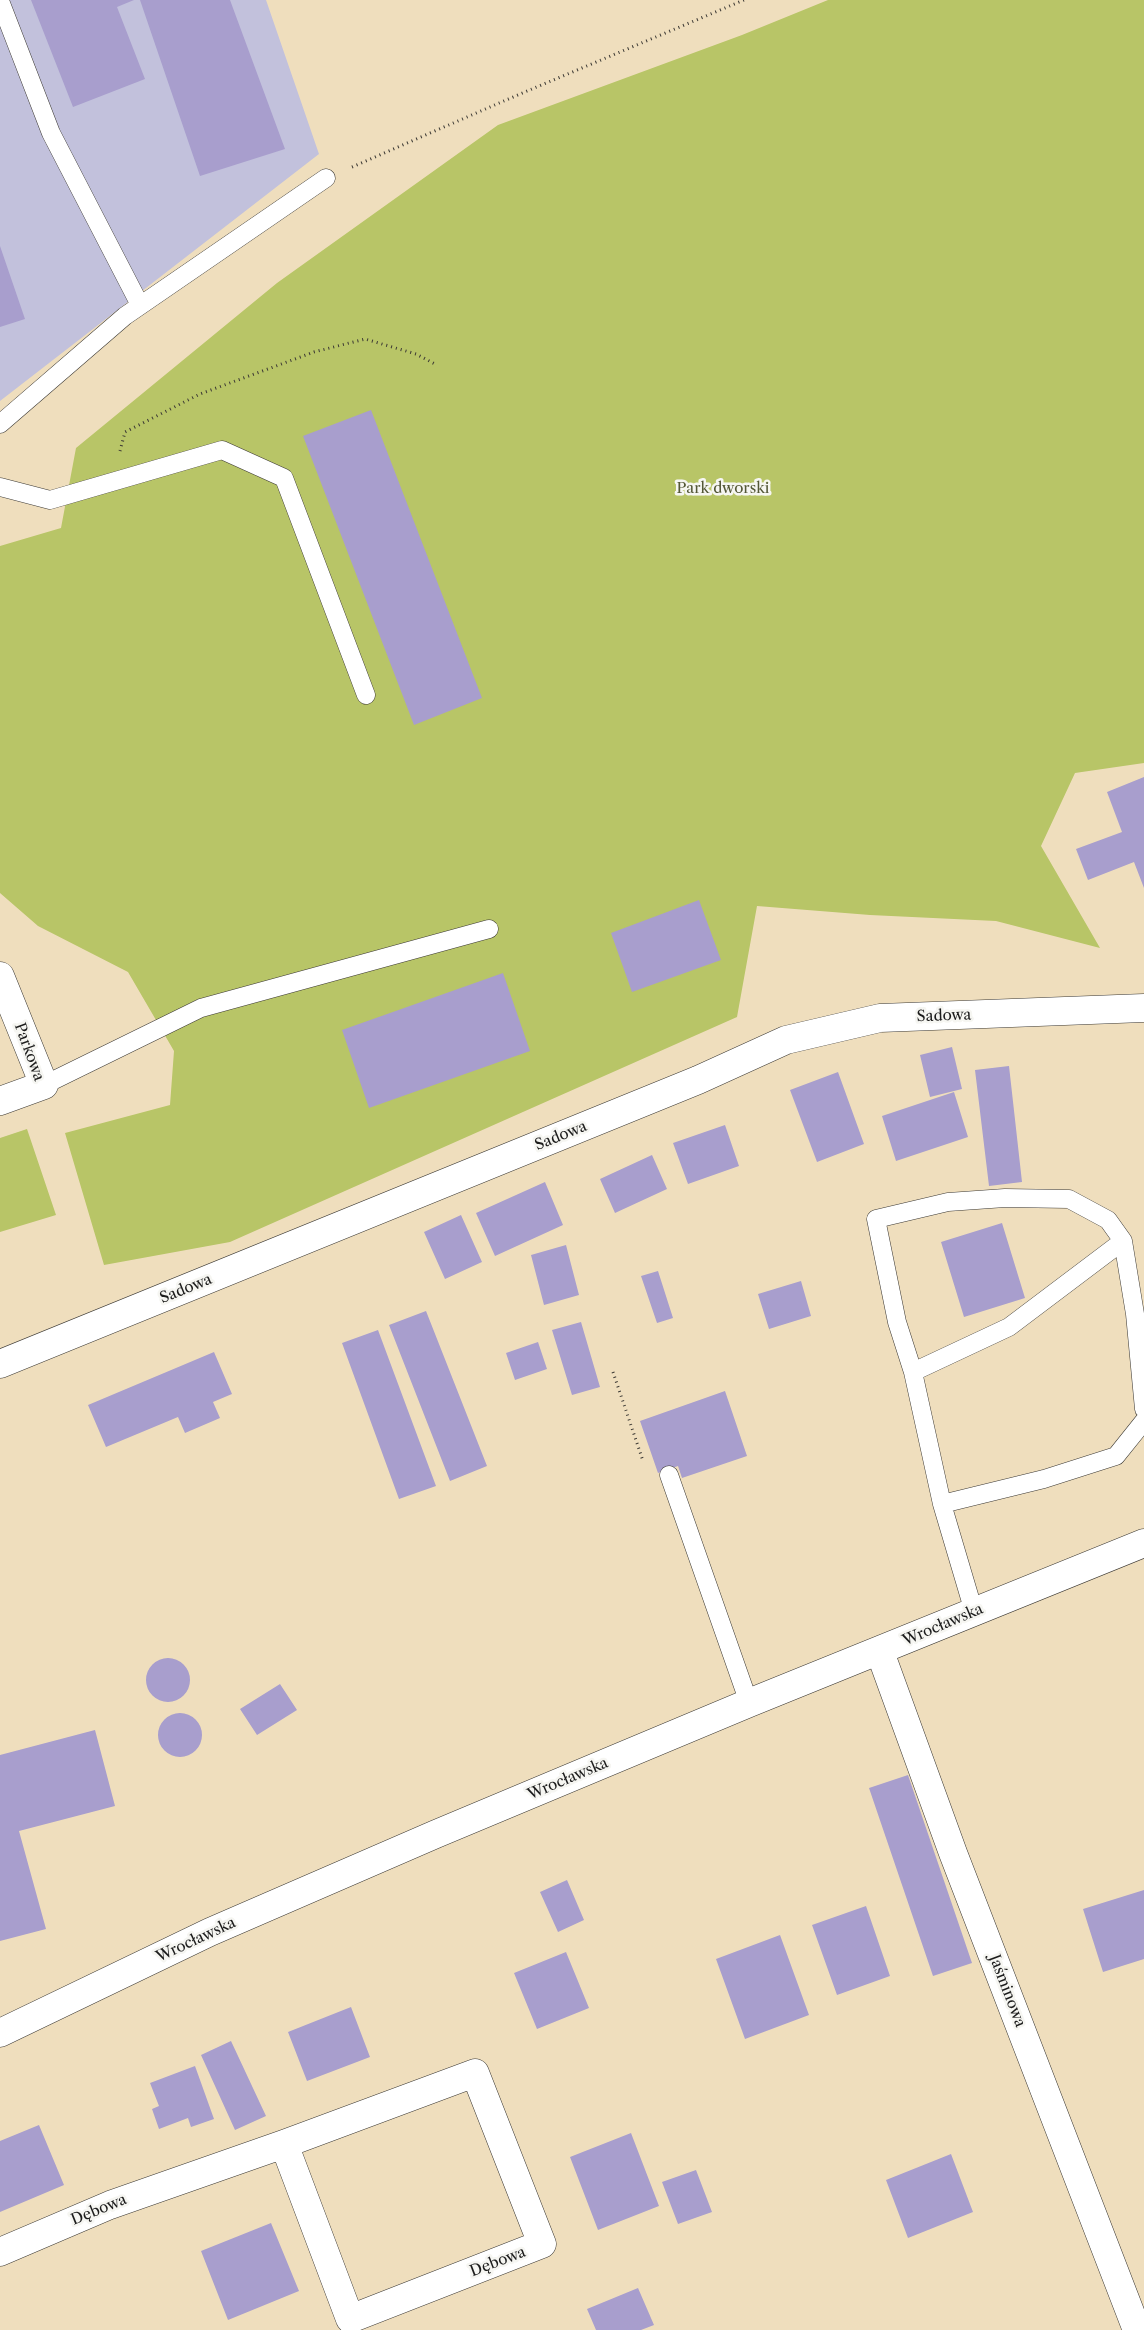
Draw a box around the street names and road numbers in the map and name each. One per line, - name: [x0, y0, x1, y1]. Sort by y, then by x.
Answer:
- street label: Sadowa: [916, 1006, 972, 1026]
- street label: Parkowa: [10, 1020, 48, 1084]
- street label: Sadowa: [532, 1117, 590, 1155]
- street label: Sadowa: [157, 1270, 215, 1308]
- street label: Wrocławska: [900, 1600, 986, 1650]
- street label: Wrocławska: [525, 1754, 611, 1804]
- street label: Wrocławska: [153, 1914, 239, 1966]
- street label: Jaśminowa: [985, 1952, 1029, 2030]
- street label: Dębowa: [69, 2191, 129, 2229]
- street label: Dębowa: [468, 2243, 528, 2281]

